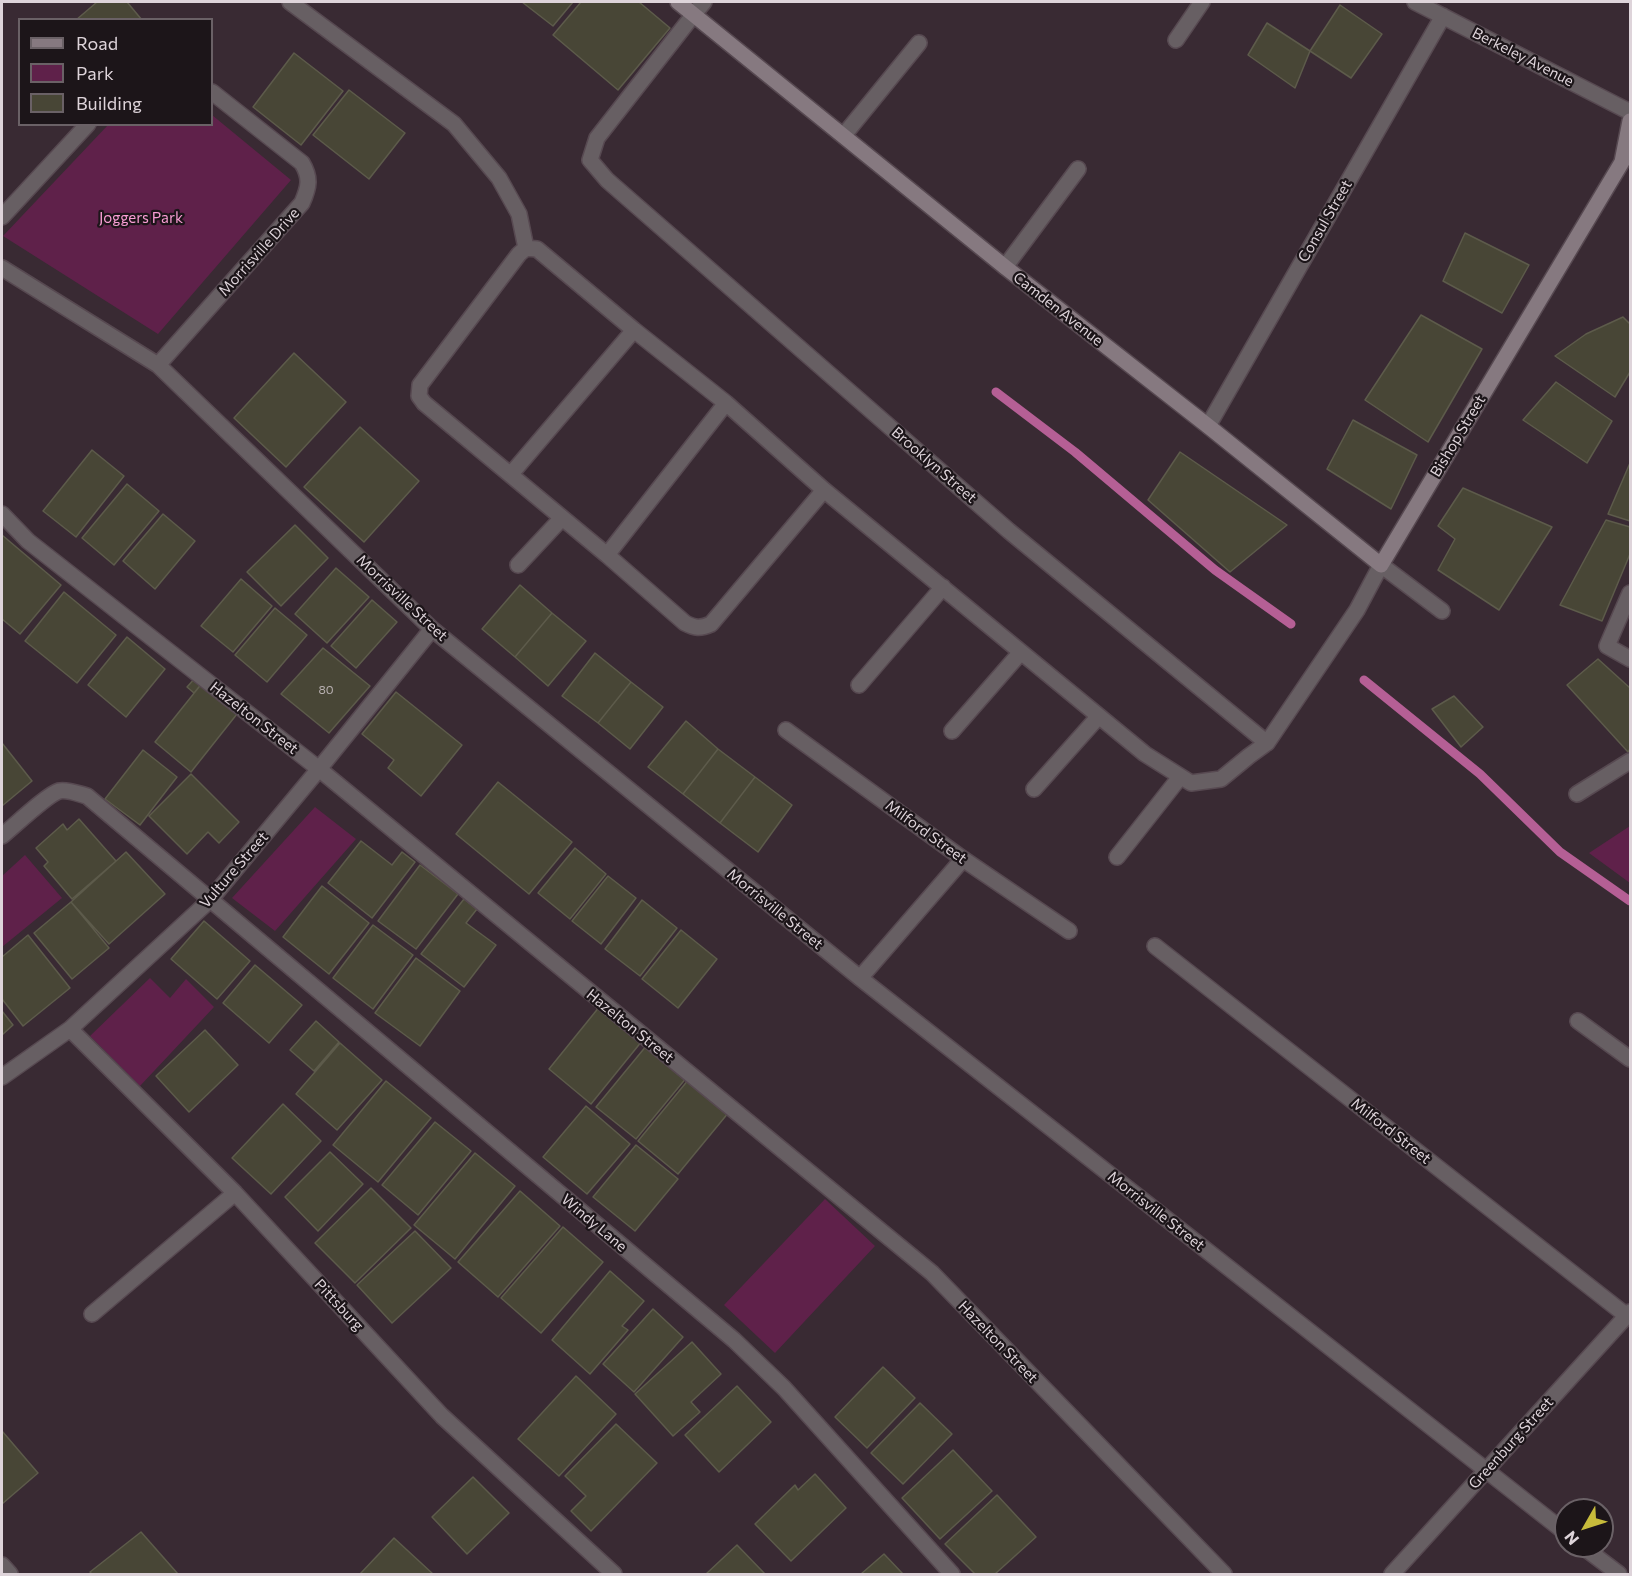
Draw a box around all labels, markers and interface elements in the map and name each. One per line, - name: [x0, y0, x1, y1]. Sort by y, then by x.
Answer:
- legend: [18, 18, 213, 126]
- street label: Berkeley Avenue: [1469, 24, 1577, 90]
- text: Road: [76, 32, 118, 54]
- text: Park: [76, 62, 114, 84]
- text: Building: [76, 92, 142, 114]
- street label: Consul Street: [1294, 177, 1356, 265]
- street label: Morrisville Drive: [215, 204, 303, 300]
- park label: Joggers Park: [99, 209, 183, 227]
- street label: Camden Avenue: [1009, 268, 1107, 350]
- street label: Bishop Street: [1427, 392, 1489, 480]
- street label: Brooklyn Street: [888, 423, 980, 507]
- street label: Morrisville Street: [353, 551, 451, 645]
- street label: Hazelton Street: [206, 678, 302, 758]
- house number: 80: [318, 683, 334, 697]
- street label: Milford Street: [882, 796, 970, 868]
- street label: Vulture Street: [196, 828, 272, 912]
- street label: Morrisville Street: [723, 865, 827, 953]
- street label: Hazelton Street: [583, 985, 677, 1067]
- street label: Milford Street: [1348, 1094, 1434, 1168]
- street label: Morrisville Street: [1104, 1168, 1208, 1254]
- street label: Windy Lane: [558, 1190, 630, 1256]
- street label: Pittsburg: [311, 1276, 367, 1334]
- street label: Hazelton Street: [954, 1297, 1042, 1387]
- street label: Greenburg Street: [1465, 1393, 1557, 1493]
- north arrow: [1554, 1498, 1614, 1558]
- text: N: [1560, 1528, 1582, 1549]

